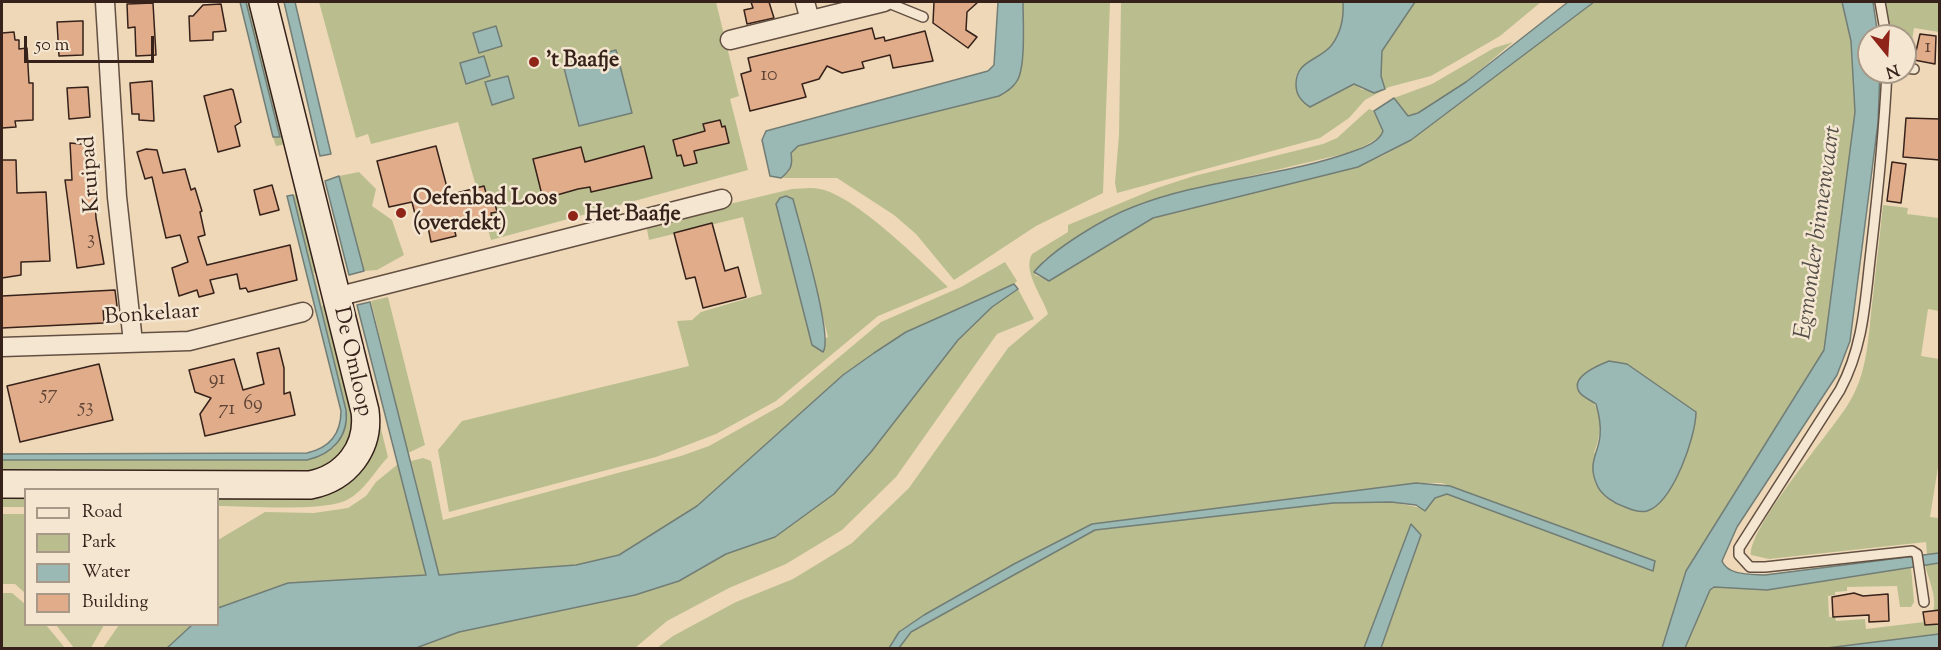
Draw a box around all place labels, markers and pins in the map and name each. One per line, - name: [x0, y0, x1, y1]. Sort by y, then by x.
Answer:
- place label: 't Baafje: [546, 49, 619, 75]
- marker: 't Baafje: [527, 55, 541, 69]
- place label: Oefenbad Loos (overdekt): [413, 187, 557, 238]
- place label: Het Baafje: [585, 203, 681, 229]
- marker: Oefenbad Loos (overdekt): [394, 206, 408, 220]
- marker: Het Baafje: [566, 209, 580, 223]

